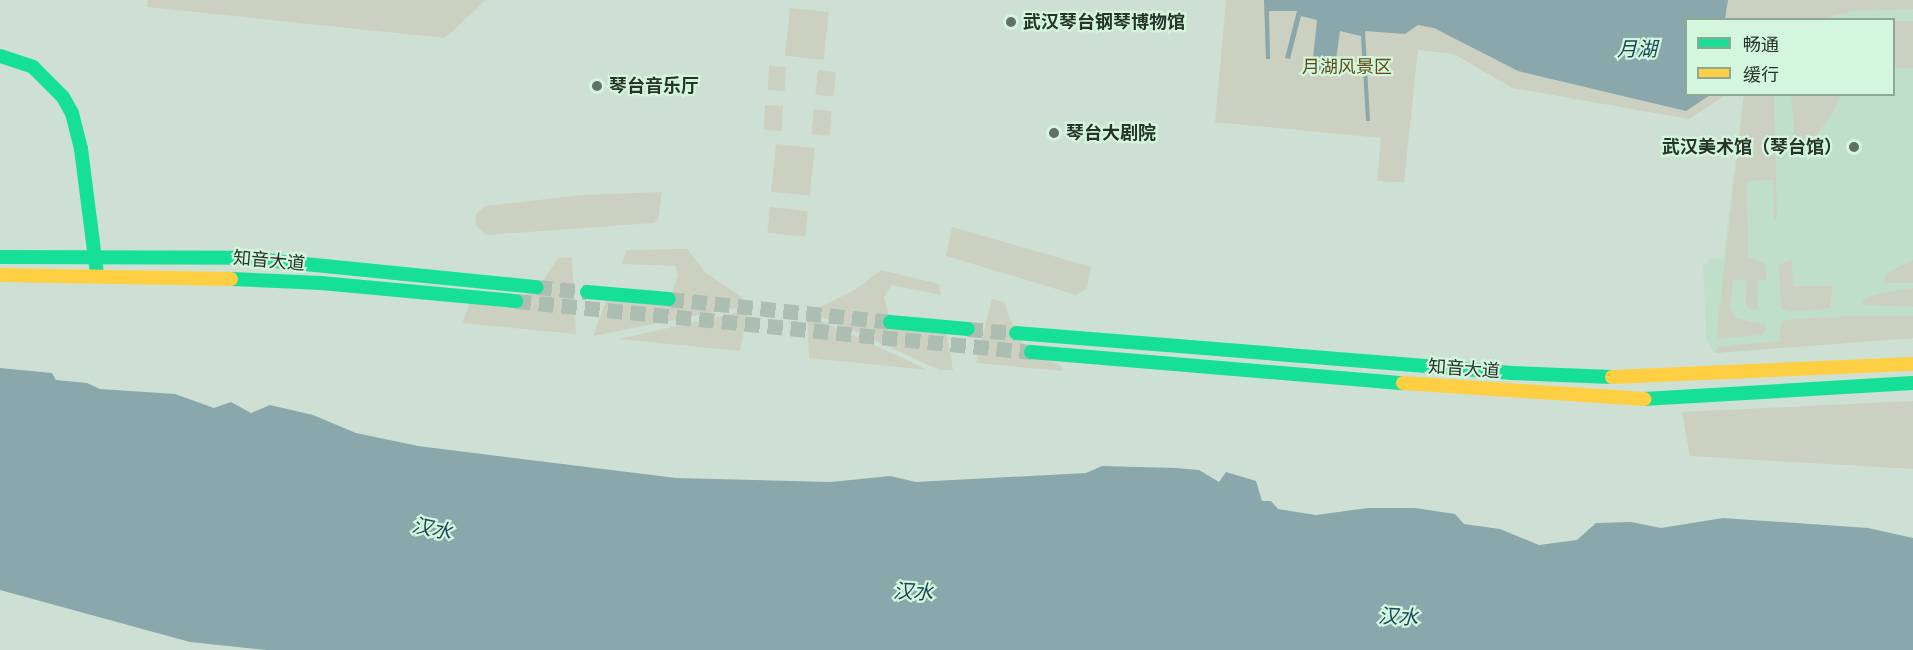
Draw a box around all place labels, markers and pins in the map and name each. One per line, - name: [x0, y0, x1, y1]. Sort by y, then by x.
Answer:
- place label: 武汉琴台钢琴博物馆: [1023, 11, 1185, 33]
- marker: 武汉琴台钢琴博物馆: [1004, 15, 1018, 29]
- place label: 琴台音乐厅: [609, 75, 699, 97]
- marker: 琴台音乐厅: [590, 79, 604, 93]
- place label: 琴台大剧院: [1066, 122, 1156, 144]
- marker: 琴台大剧院: [1047, 126, 1061, 140]
- place label: 武汉美术馆（琴台馆）: [1662, 136, 1842, 158]
- marker: 武汉美术馆（琴台馆）: [1847, 140, 1861, 154]

